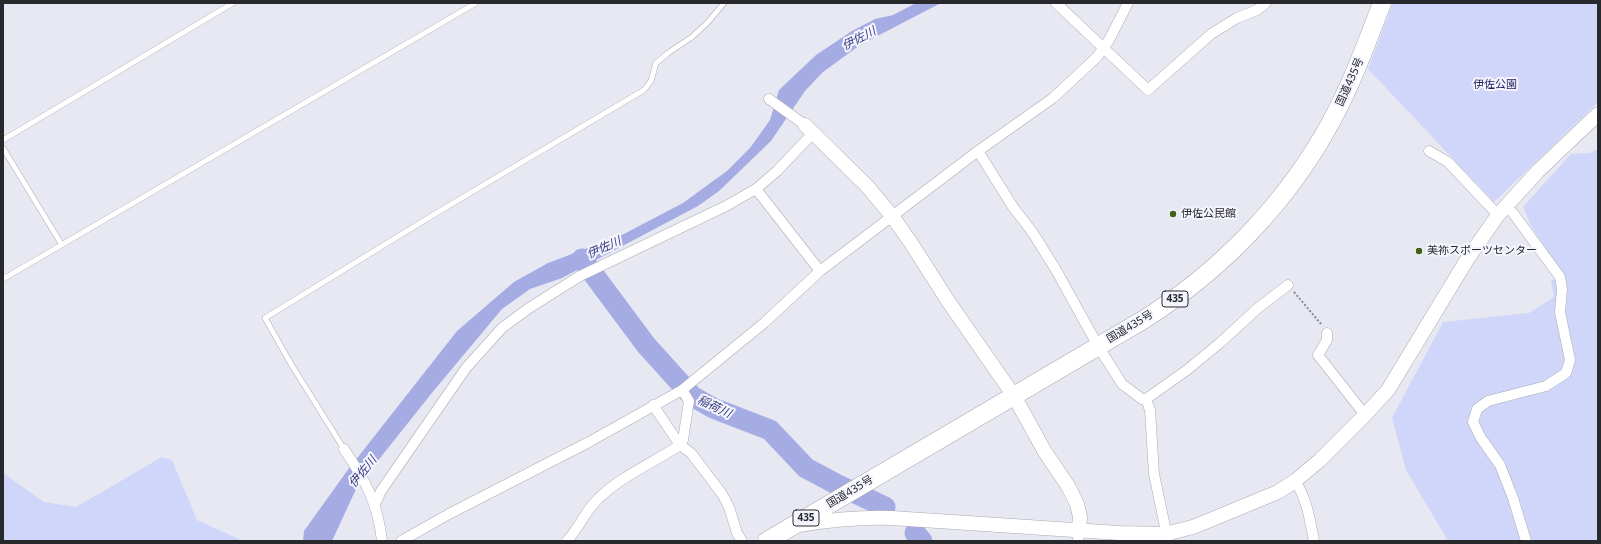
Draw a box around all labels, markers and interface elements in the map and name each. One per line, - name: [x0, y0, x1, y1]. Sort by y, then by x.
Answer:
- water label: 伊佐川: [840, 24, 878, 54]
- street label: 国道435号: [1333, 56, 1367, 108]
- park label: 伊佐公園: [1473, 78, 1517, 92]
- place label: 伊佐公民館: [1181, 207, 1236, 221]
- marker: 伊佐公民館: [1168, 209, 1178, 219]
- water label: 伊佐川: [585, 234, 623, 262]
- place label: 美祢スポーツセンター: [1427, 244, 1537, 258]
- marker: 美祢スポーツセンター: [1414, 246, 1424, 256]
- road number: 435: [1162, 291, 1188, 307]
- street label: 国道435号: [1104, 308, 1156, 346]
- water label: 稲荷川: [695, 393, 733, 421]
- water label: 伊佐川: [346, 453, 380, 491]
- street label: 国道435号: [824, 473, 876, 511]
- road number: 435: [793, 510, 819, 526]

